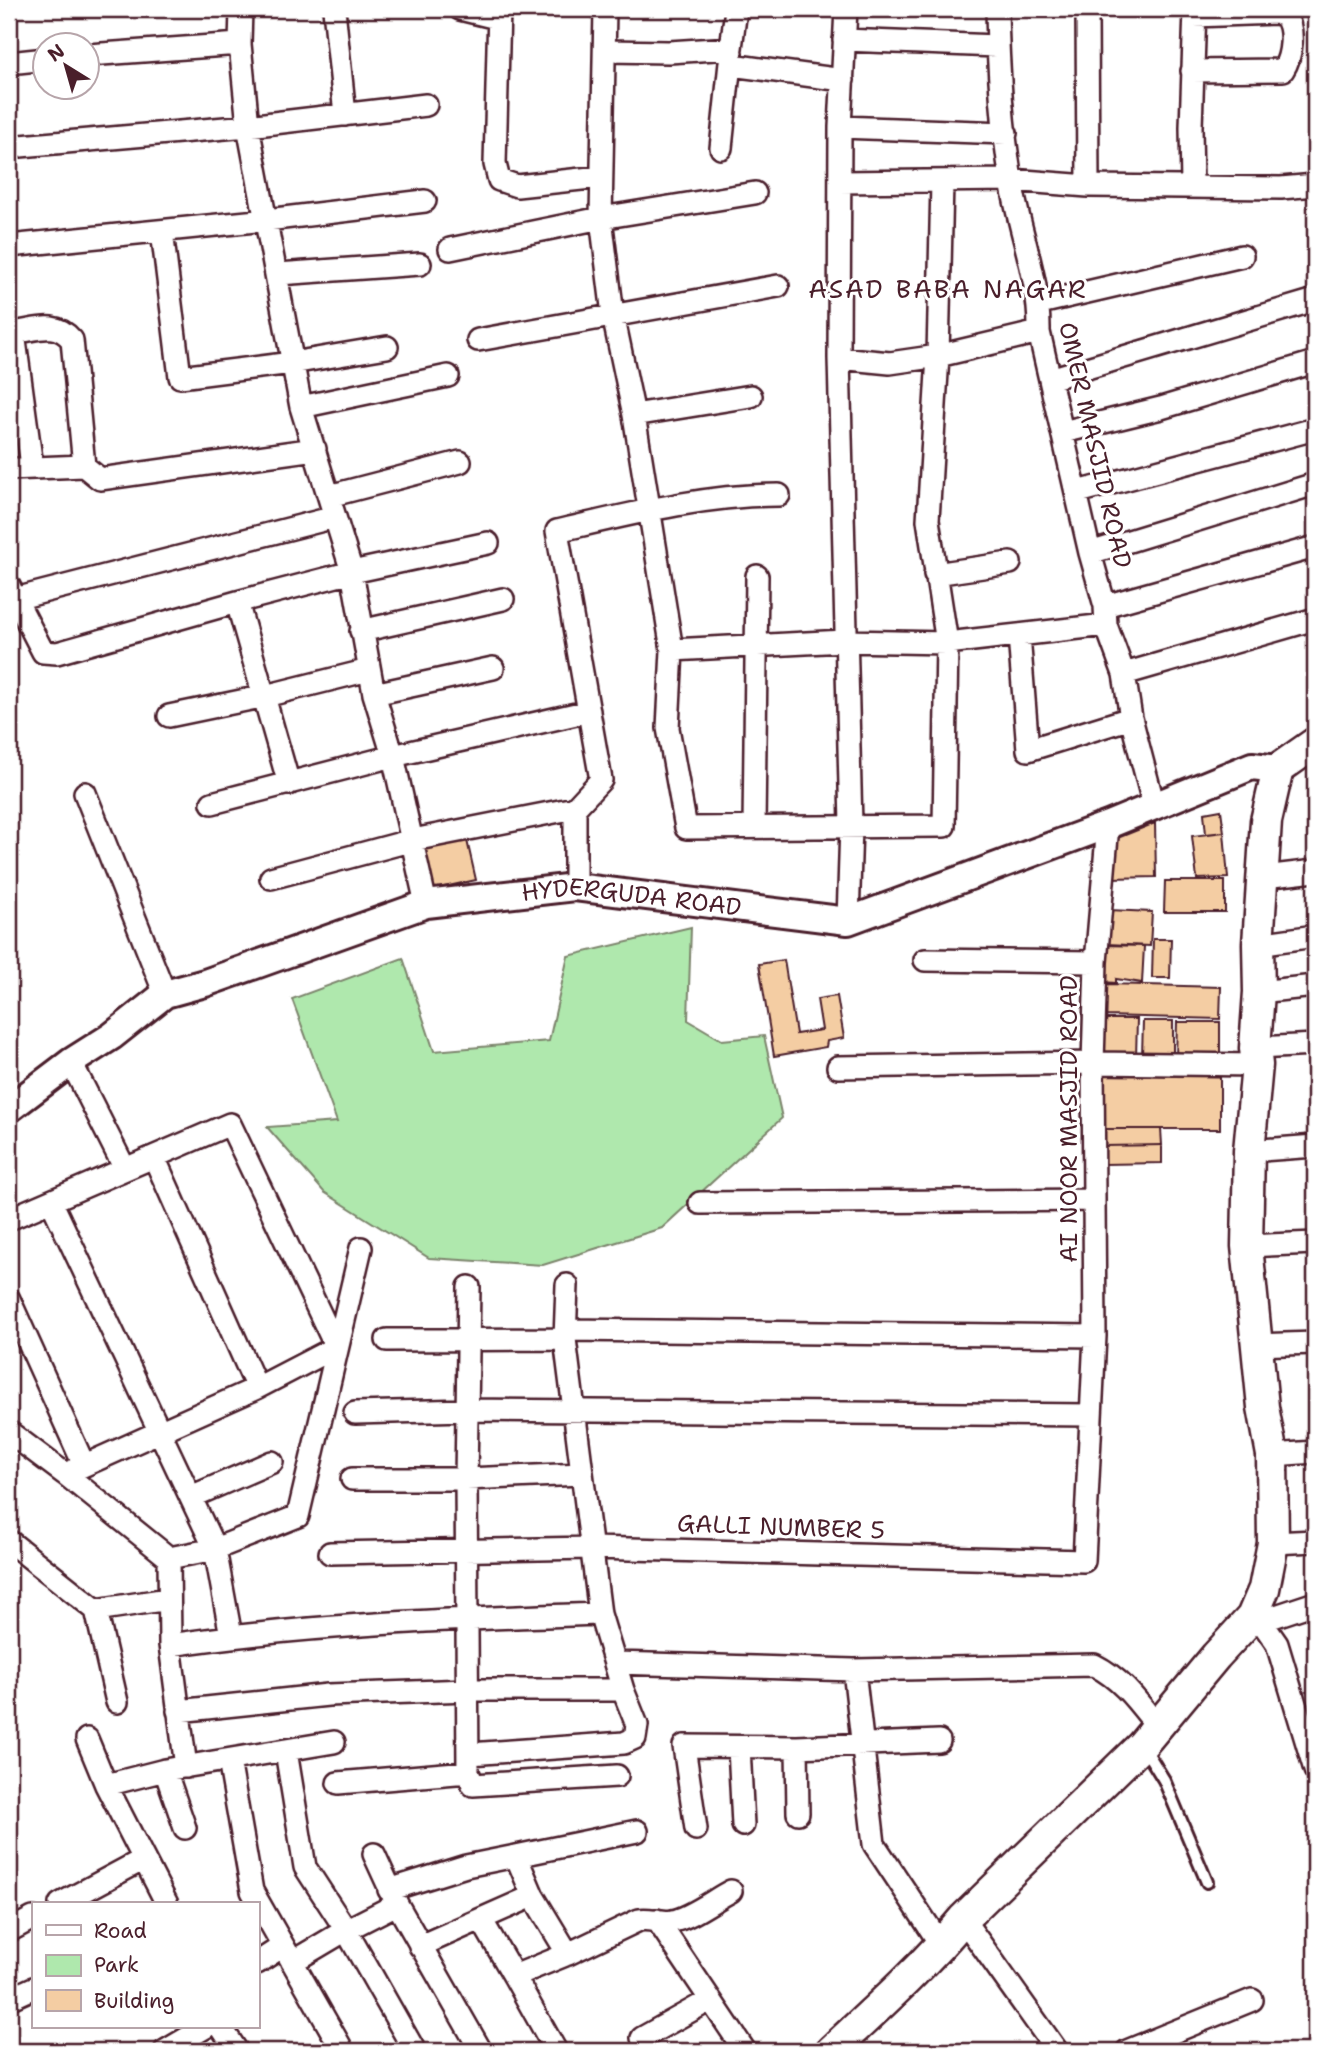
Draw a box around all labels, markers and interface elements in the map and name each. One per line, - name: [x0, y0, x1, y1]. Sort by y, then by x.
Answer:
- north arrow: [32, 32, 102, 102]
- text: N: [43, 38, 70, 67]
- district label: ASAD BABA NAGAR: [808, 271, 1088, 306]
- street label: OMER MASJID ROAD: [1051, 319, 1139, 571]
- street label: HYDERGUDA ROAD: [520, 870, 743, 924]
- street label: AI NOOR MASJID ROAD: [1053, 975, 1085, 1263]
- street label: GALLI NUMBER 5: [676, 1507, 886, 1547]
- legend: [32, 1902, 259, 2028]
- text: Road: [94, 1917, 147, 1945]
- text: Park: [94, 1951, 139, 1979]
- text: Building: [94, 1987, 174, 2015]

